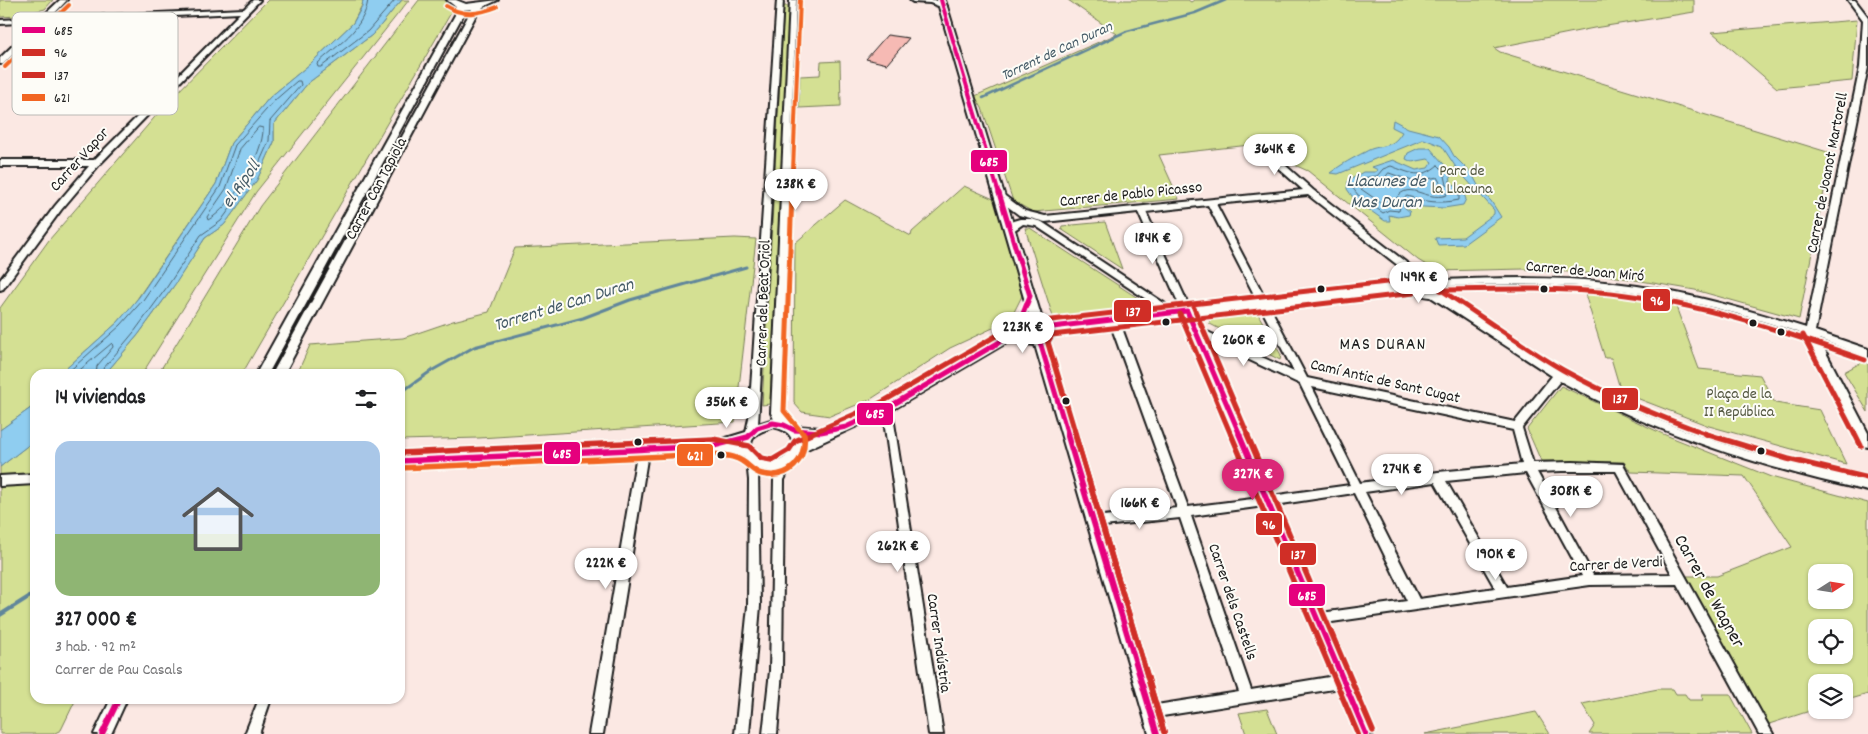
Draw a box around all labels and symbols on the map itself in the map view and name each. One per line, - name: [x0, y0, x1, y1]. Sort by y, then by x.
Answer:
- legend: [12, 12, 178, 115]
- water label: Torrent de Can Duran: [998, 16, 1117, 87]
- text: 685: [54, 22, 73, 42]
- text: 96: [54, 44, 67, 64]
- text: 137: [54, 67, 69, 87]
- text: 621: [54, 89, 70, 109]
- street label: Carrer de Joanot Martorell: [1801, 91, 1855, 255]
- street label: Carrer Vapor: [45, 123, 115, 197]
- street label: Carrer Can Tapiola: [340, 133, 414, 244]
- pin: 364K €: [1234, 134, 1316, 176]
- line badge: 685: [970, 149, 1008, 173]
- text: 685: [980, 153, 999, 173]
- water label: el Ripoll: [216, 155, 268, 214]
- park label: Parc de la Llacuna: [1431, 160, 1493, 201]
- pin: 238K €: [755, 168, 837, 211]
- water label: Llacunes de Mas Duran: [1346, 170, 1427, 216]
- street label: Carrer de Pablo Picasso: [1059, 176, 1203, 214]
- pin: 184K €: [1112, 222, 1194, 265]
- street label: Carrer del Beat Oriol: [750, 239, 778, 367]
- street label: Carrer de Joan Miró: [1525, 255, 1645, 289]
- pin: 149K €: [1378, 262, 1460, 304]
- water label: Torrent de Can Duran: [491, 273, 637, 339]
- unlabelled marker: [1316, 284, 1326, 294]
- unlabelled marker: [1539, 284, 1549, 294]
- line badge: 96: [1642, 288, 1671, 312]
- text: 96: [1650, 292, 1664, 312]
- line badge: 137: [1113, 299, 1152, 323]
- text: 137: [1126, 303, 1141, 323]
- pin: 223K €: [982, 312, 1064, 354]
- unlabelled marker: [1161, 317, 1171, 327]
- unlabelled marker: [1748, 318, 1758, 328]
- pin: 260K €: [1203, 324, 1285, 367]
- unlabelled marker: [1776, 327, 1786, 337]
- district label: MAS DURAN: [1340, 333, 1426, 358]
- street label: Camí Antic de Sant Cugat: [1308, 354, 1462, 410]
- park label: Plaça de la II República: [1704, 383, 1775, 424]
- pin: 356K €: [686, 386, 768, 429]
- line badge: 137: [1601, 387, 1639, 411]
- text: 137: [1613, 390, 1628, 410]
- unlabelled marker: [1061, 396, 1071, 406]
- line badge: 685: [856, 402, 894, 426]
- text: 685: [866, 405, 885, 425]
- unlabelled marker: [633, 437, 643, 447]
- line badge: 685: [543, 441, 581, 465]
- line badge: 621: [676, 443, 714, 467]
- text: 685: [553, 445, 572, 465]
- unlabelled marker: [1756, 446, 1766, 456]
- text: 621: [687, 447, 703, 467]
- unlabelled marker: [716, 450, 726, 460]
- pin: 274K €: [1361, 454, 1443, 496]
- pin: 327K €: [1212, 458, 1294, 501]
- pin: 308K €: [1530, 476, 1612, 518]
- pin: 166K €: [1099, 488, 1181, 530]
- line badge: 96: [1255, 512, 1283, 536]
- text: 96: [1262, 516, 1276, 536]
- pin: 262K €: [857, 530, 939, 573]
- street label: Carrer de Wagner: [1666, 530, 1750, 654]
- pin: 190K €: [1455, 538, 1537, 581]
- street label: Carrer dels Castells: [1201, 541, 1263, 664]
- line badge: 137: [1279, 542, 1317, 566]
- text: 137: [1291, 546, 1306, 566]
- pin: 222K €: [565, 548, 647, 590]
- street label: Carrer de Verdi: [1569, 551, 1663, 579]
- north arrow: [1808, 564, 1852, 609]
- line badge: 685: [1288, 583, 1326, 607]
- text: 685: [1298, 587, 1317, 607]
- street label: Carrer Indústria: [920, 592, 956, 694]

